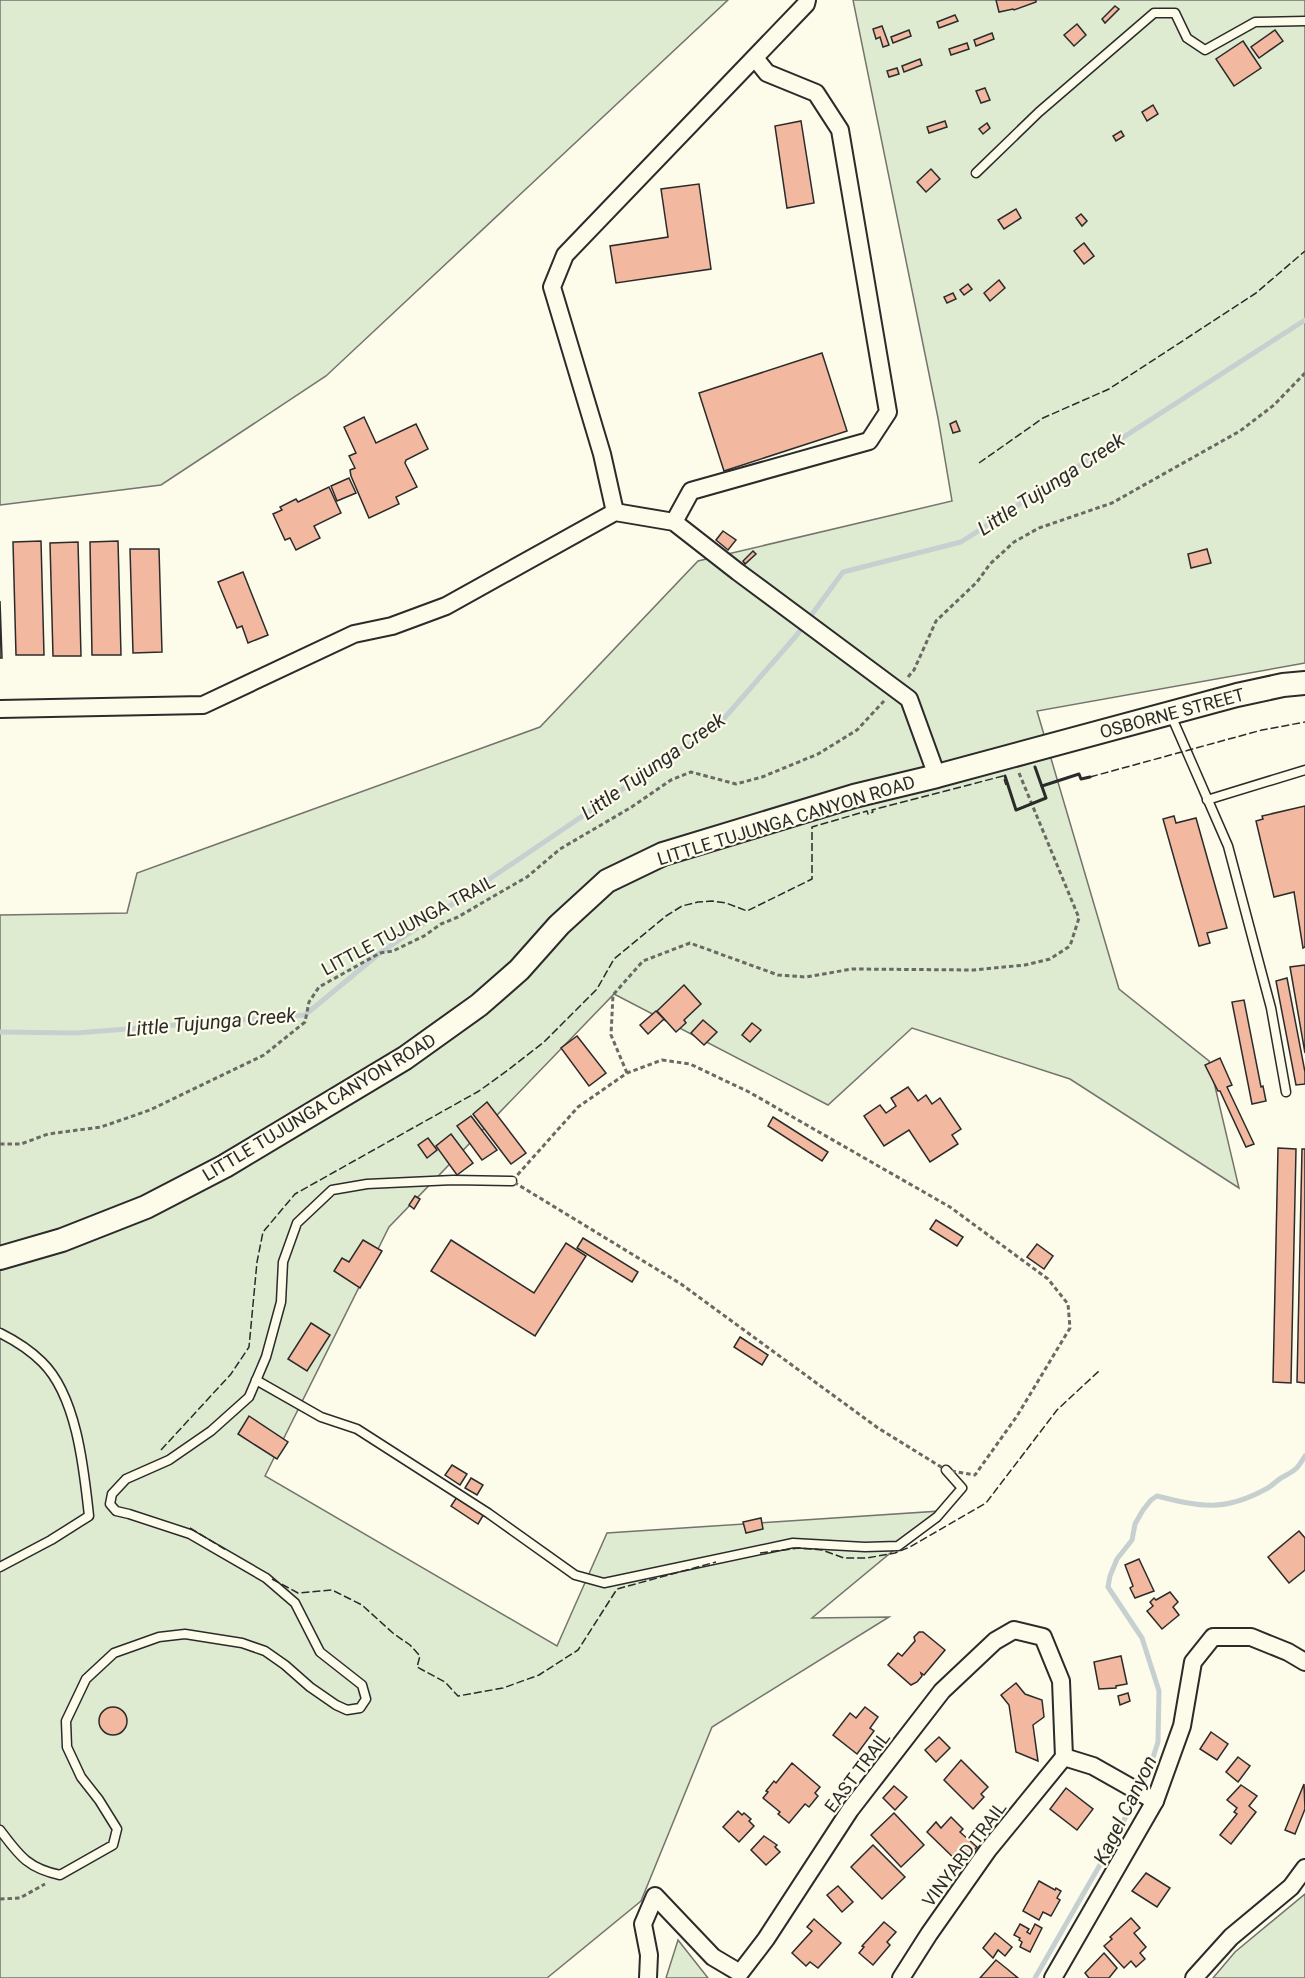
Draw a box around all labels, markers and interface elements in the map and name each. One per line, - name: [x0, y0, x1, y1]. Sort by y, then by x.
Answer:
- water label: Little Tujunga Creek: [973, 427, 1130, 541]
- street label: OSBORNE STREET: [1097, 683, 1247, 742]
- water label: Little Tujunga Creek: [576, 707, 731, 825]
- street label: LITTLE TUJUNGA CANYON ROAD: [655, 771, 917, 869]
- street label: LITTLE TUJUNGA TRAIL: [318, 870, 498, 980]
- water label: Little Tujunga Creek: [125, 1003, 298, 1041]
- street label: LITTLE TUJUNGA CANYON ROAD: [199, 1029, 439, 1185]
- street label: EAST TRAIL: [820, 1727, 894, 1816]
- water label: Kagel Canyon: [1088, 1752, 1162, 1868]
- street label: VINYARD TRAIL: [918, 1797, 1010, 1911]

